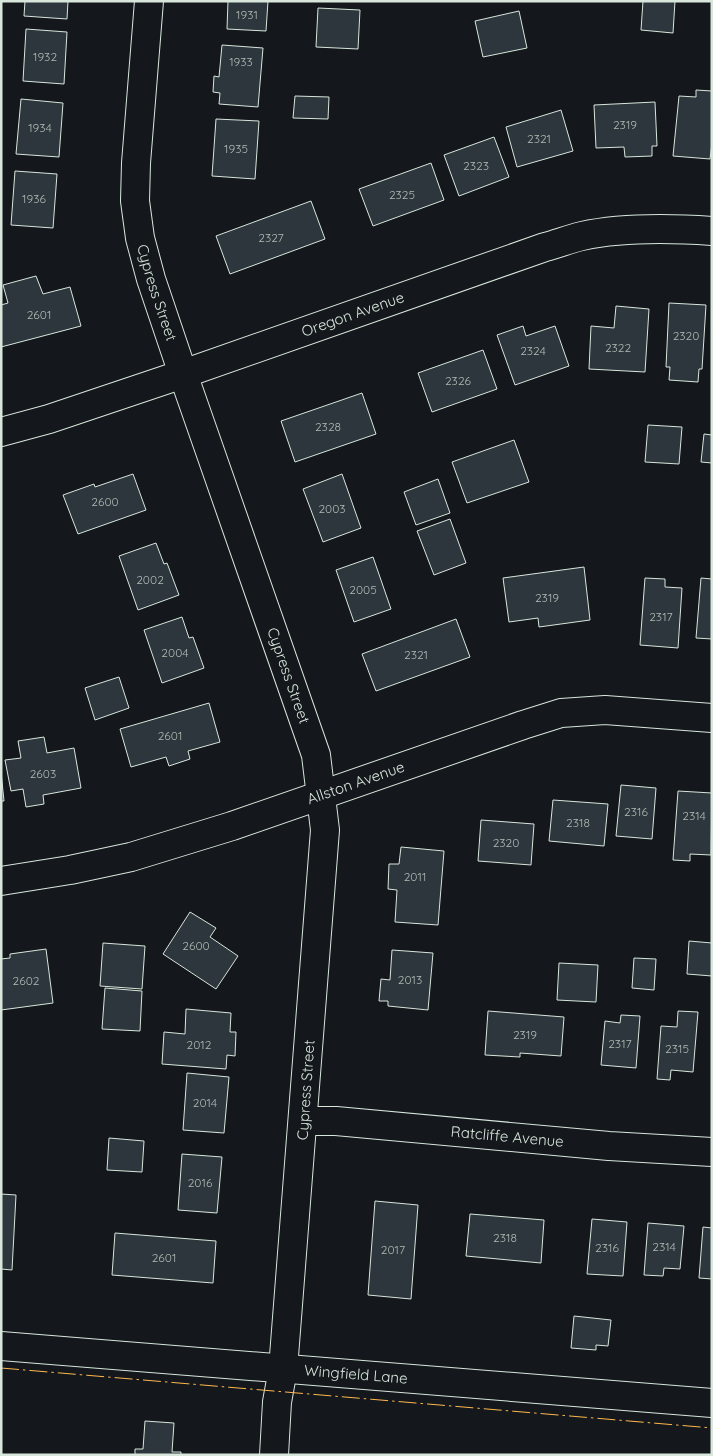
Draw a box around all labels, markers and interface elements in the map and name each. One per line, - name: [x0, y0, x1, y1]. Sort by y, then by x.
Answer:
- house number: 1931: [236, 7, 258, 22]
- house number: 1932: [33, 49, 57, 64]
- house number: 1933: [229, 54, 253, 69]
- house number: 2319: [613, 117, 637, 132]
- house number: 1934: [28, 120, 52, 135]
- house number: 2321: [527, 131, 551, 146]
- house number: 1935: [224, 141, 248, 156]
- house number: 2323: [463, 158, 489, 173]
- house number: 2325: [389, 187, 415, 202]
- house number: 1936: [22, 191, 46, 206]
- house number: 2327: [258, 230, 284, 245]
- street label: Cypress Street: [133, 242, 181, 343]
- street label: Oregon Avenue: [299, 287, 407, 341]
- house number: 2601: [27, 307, 51, 322]
- house number: 2320: [673, 328, 699, 343]
- house number: 2322: [605, 340, 631, 355]
- house number: 2324: [520, 343, 546, 358]
- house number: 2326: [445, 373, 472, 388]
- house number: 2328: [315, 419, 341, 434]
- house number: 2600: [91, 494, 119, 509]
- house number: 2003: [318, 501, 346, 516]
- house number: 2002: [136, 572, 164, 587]
- house number: 2005: [349, 582, 377, 597]
- house number: 2319: [535, 590, 559, 605]
- house number: 2317: [649, 609, 673, 624]
- street label: Cypress Street: [263, 625, 314, 726]
- house number: 2004: [161, 645, 189, 660]
- house number: 2321: [404, 647, 428, 662]
- house number: 2601: [158, 728, 182, 743]
- street label: Allston Avenue: [304, 757, 407, 808]
- house number: 2603: [30, 766, 56, 781]
- house number: 2316: [624, 804, 648, 819]
- house number: 2314: [682, 808, 706, 823]
- house number: 2318: [566, 815, 590, 830]
- house number: 2320: [493, 835, 519, 850]
- house number: 2011: [404, 869, 426, 884]
- house number: 2600: [182, 938, 210, 953]
- house number: 2013: [398, 972, 422, 987]
- house number: 2602: [13, 973, 40, 988]
- house number: 2319: [513, 1027, 537, 1042]
- house number: 2317: [608, 1036, 632, 1051]
- house number: 2012: [187, 1037, 212, 1052]
- street label: Cypress Street: [293, 1039, 318, 1141]
- house number: 2315: [665, 1041, 689, 1056]
- house number: 2014: [193, 1095, 217, 1110]
- street label: Ratcliffe Avenue: [450, 1122, 565, 1151]
- house number: 2016: [188, 1175, 213, 1190]
- house number: 2318: [493, 1230, 517, 1245]
- house number: 2314: [652, 1239, 676, 1254]
- house number: 2316: [595, 1240, 619, 1255]
- house number: 2017: [381, 1242, 405, 1257]
- house number: 2601: [152, 1250, 176, 1265]
- street label: Wingfield Lane: [304, 1360, 408, 1388]

